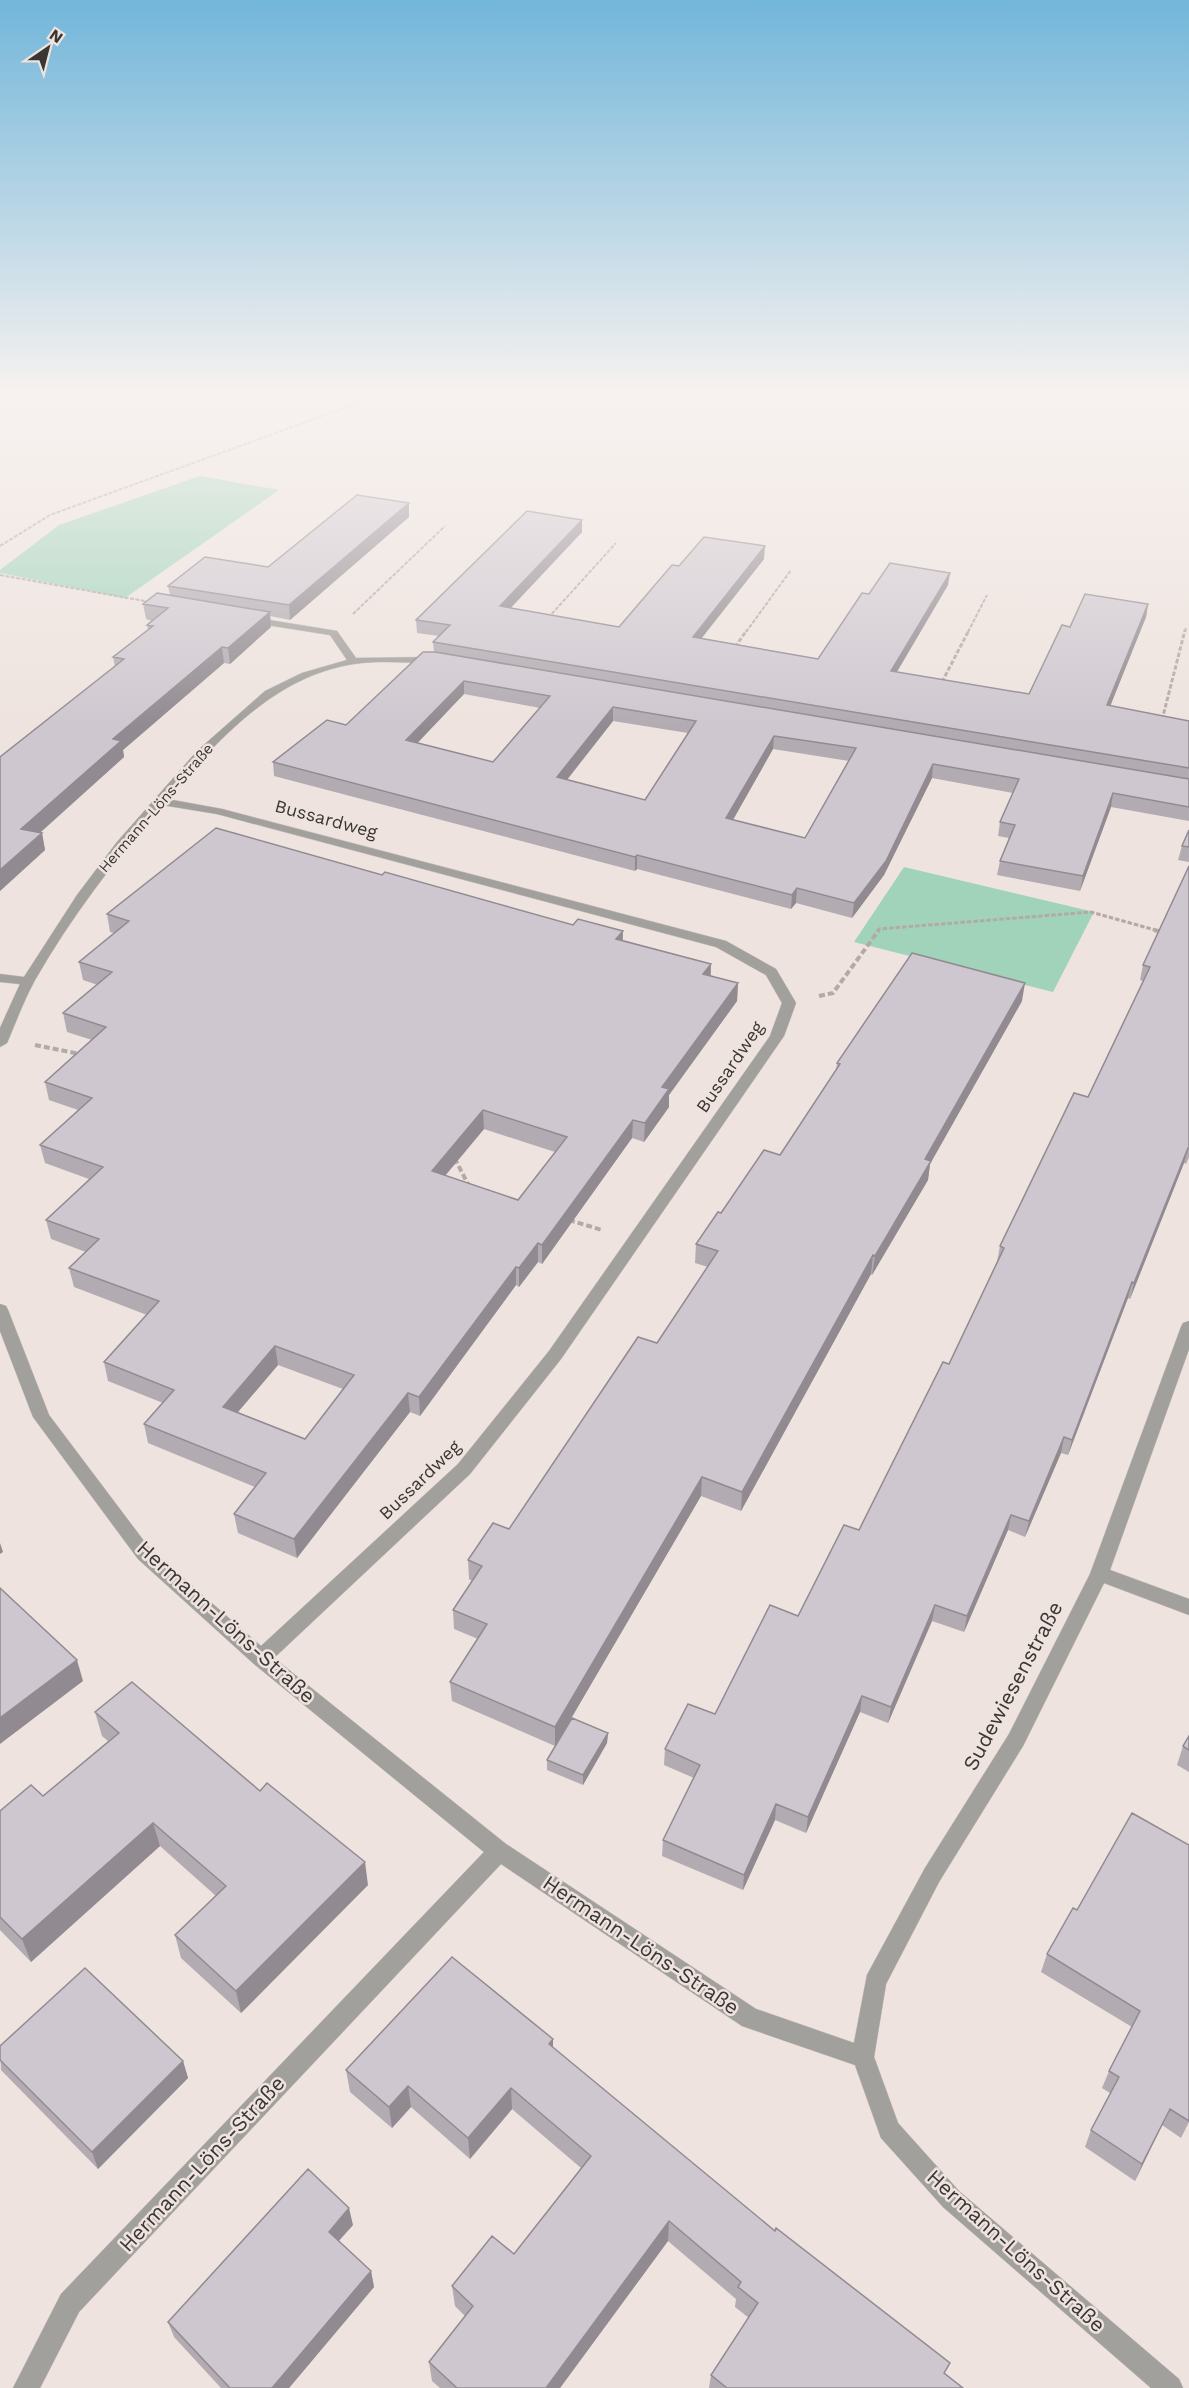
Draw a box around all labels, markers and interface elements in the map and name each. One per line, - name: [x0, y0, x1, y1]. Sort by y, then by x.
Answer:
- north arrow: [18, 18, 78, 78]
- text: N: [46, 25, 67, 47]
- street label: Hermann-Löns-Straße: [95, 740, 217, 876]
- street label: Bussardweg: [273, 795, 380, 842]
- street label: Bussardweg: [691, 1017, 768, 1116]
- street label: Bussardweg: [375, 1435, 465, 1524]
- street label: Hermann-Löns-Straße: [132, 1535, 321, 1708]
- street label: Sudewiesenstraße: [957, 1597, 1068, 1775]
- street label: Hermann-Löns-Straße: [538, 1870, 744, 2020]
- street label: Hermann-Löns-Straße: [114, 2071, 290, 2257]
- street label: Hermann-Löns-Straße: [922, 2164, 1111, 2337]

